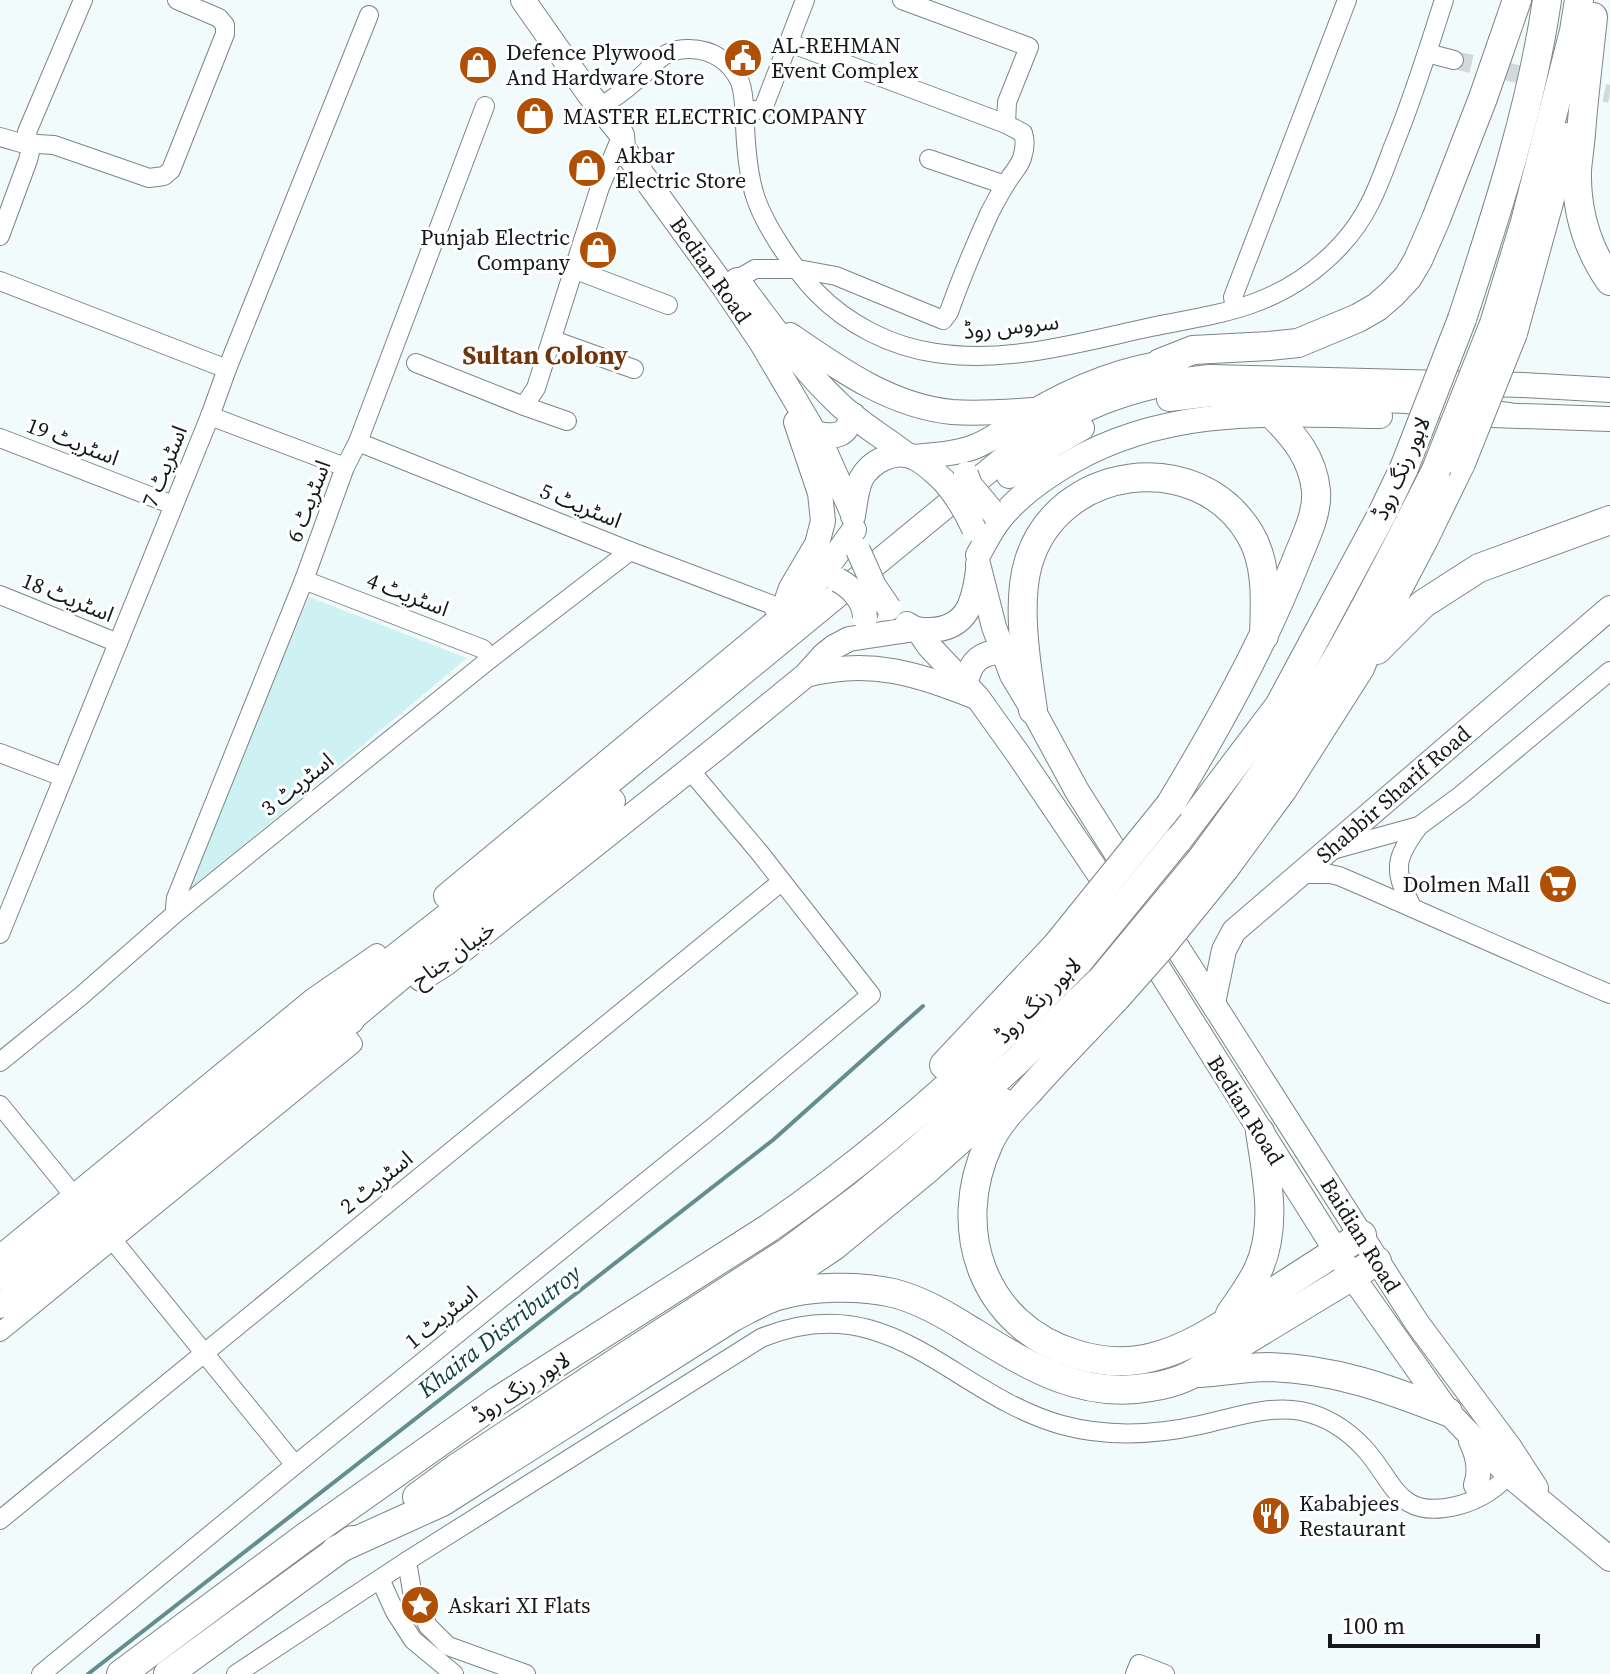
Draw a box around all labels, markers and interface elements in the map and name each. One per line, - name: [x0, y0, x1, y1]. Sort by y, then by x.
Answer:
- place label: AL-REHMAN Event Complex: [771, 30, 919, 85]
- place label: Defence Plywood And Hardware Store: [506, 37, 704, 92]
- public building icon: AL-REHMAN Event Complex: [722, 37, 764, 79]
- shop icon: Defence Plywood And Hardware Store: [457, 44, 499, 86]
- shop icon: MASTER ELECTRIC COMPANY: [514, 95, 556, 137]
- place label: MASTER ELECTRIC COMPANY: [563, 101, 867, 131]
- place label: Akbar Electric Store: [615, 140, 746, 195]
- shop icon: Akbar Electric Store: [566, 147, 608, 189]
- street label: Bedian Road: [663, 211, 759, 330]
- place label: Punjab Electric Company: [420, 222, 571, 277]
- shop icon: Punjab Electric Company: [577, 229, 619, 271]
- street label: سروس روڈ: [962, 306, 1060, 346]
- district label: Sultan Colony: [462, 337, 628, 373]
- street label: اسٹریٹ 19: [23, 410, 123, 472]
- street label: لاہور رنگ روڈ: [1365, 411, 1437, 525]
- street label: اسٹریٹ 7: [134, 421, 194, 511]
- street label: اسٹریٹ 6: [279, 456, 337, 546]
- street label: اسٹریٹ 5: [536, 475, 626, 535]
- street label: اسٹریٹ 18: [18, 565, 118, 629]
- street label: اسٹریٹ 4: [363, 565, 453, 623]
- street label: Shabbir Sharif Road: [1309, 718, 1477, 869]
- street label: اسٹریٹ 3: [254, 745, 340, 823]
- supermarket icon: Dolmen Mall: [1537, 863, 1579, 905]
- place label: Dolmen Mall: [1403, 869, 1530, 899]
- street label: خیبان جناح: [405, 914, 502, 996]
- street label: لاہور رنگ روڈ: [988, 950, 1088, 1050]
- street label: Bedian Road: [1201, 1050, 1292, 1171]
- street label: اسٹریٹ 2: [333, 1143, 419, 1221]
- street label: Baidian Road: [1314, 1172, 1408, 1299]
- water label: Khaira Distributroy: [410, 1257, 588, 1406]
- street label: اسٹریٹ 1: [398, 1278, 484, 1356]
- street label: لاہور رنگ روڈ: [466, 1344, 576, 1430]
- place label: Kababjees Restaurant: [1299, 1488, 1406, 1543]
- restaurant icon: Kababjees Restaurant: [1250, 1495, 1292, 1537]
- place icon: Askari XI Flats: [399, 1584, 441, 1626]
- place label: Askari XI Flats: [448, 1590, 591, 1620]
- scale bar: [1330, 1598, 1538, 1648]
- text: 100 m: [1342, 1609, 1405, 1642]

